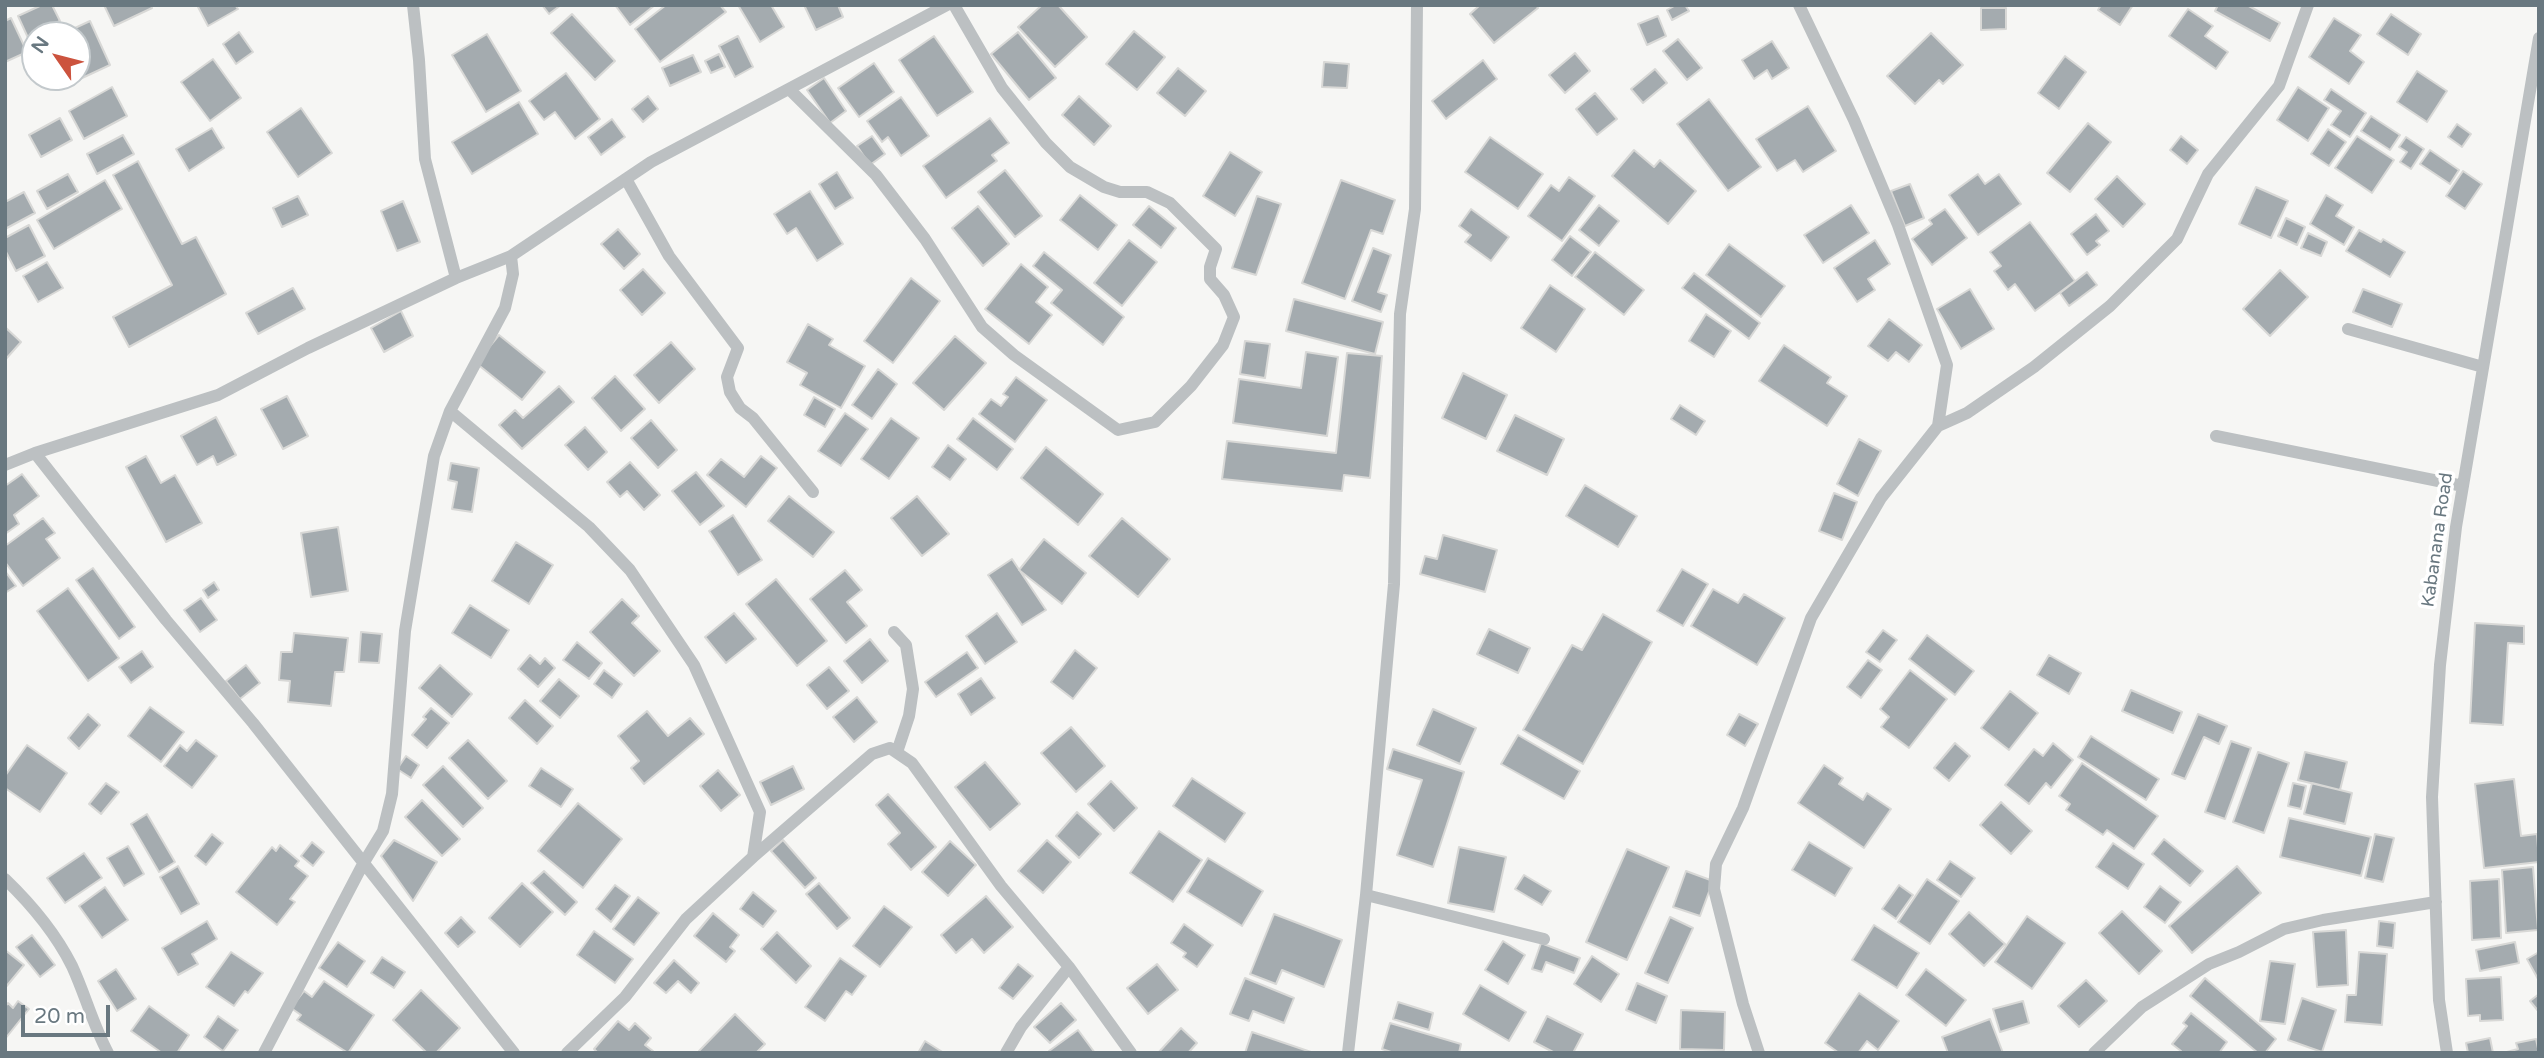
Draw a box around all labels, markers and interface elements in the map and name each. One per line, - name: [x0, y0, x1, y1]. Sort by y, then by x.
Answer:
- north arrow: [21, 21, 91, 91]
- text: N: [27, 33, 54, 58]
- street label: Kabanana Road: [2418, 471, 2458, 609]
- scale bar: [24, 992, 114, 1036]
- text: 20 m: [34, 1004, 85, 1029]

